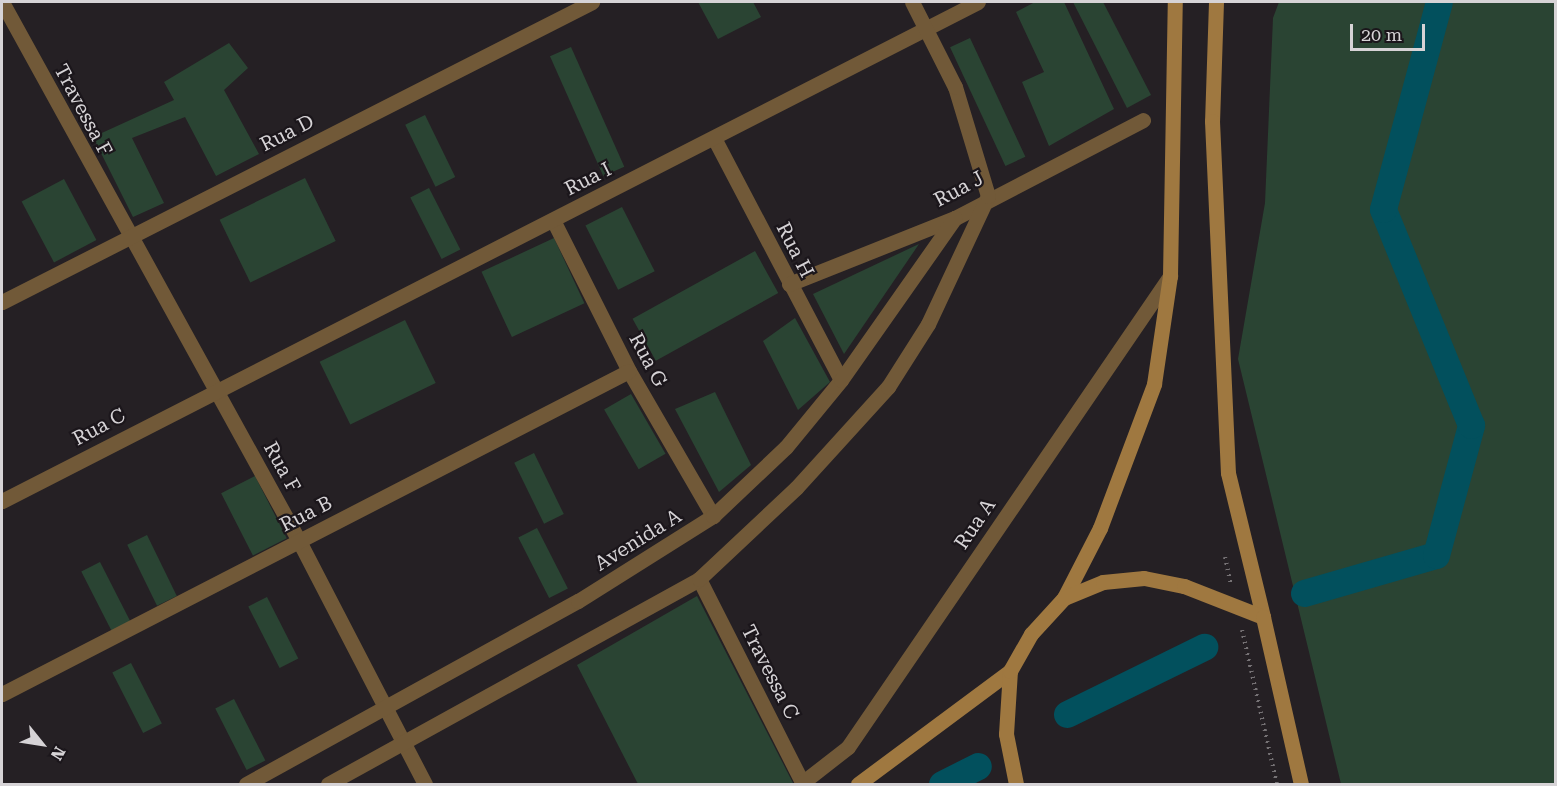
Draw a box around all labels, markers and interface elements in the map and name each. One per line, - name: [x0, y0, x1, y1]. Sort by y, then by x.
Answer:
- scale bar: [1353, 12, 1428, 50]
- text: 20 m: [1361, 24, 1402, 45]
- street label: Travessa F: [49, 60, 117, 160]
- street label: Rua D: [256, 109, 318, 157]
- street label: Rua I: [561, 157, 615, 201]
- street label: Rua J: [930, 166, 988, 212]
- street label: Rua H: [771, 218, 819, 282]
- street label: Rua G: [624, 329, 672, 391]
- street label: Rua C: [69, 403, 129, 451]
- street label: Rua F: [258, 438, 306, 496]
- street label: Rua B: [276, 491, 336, 537]
- street label: Rua A: [949, 494, 1001, 554]
- street label: Avenida A: [590, 504, 686, 576]
- street label: Travessa C: [736, 621, 804, 723]
- north arrow: [12, 714, 72, 774]
- text: N: [47, 743, 69, 763]

